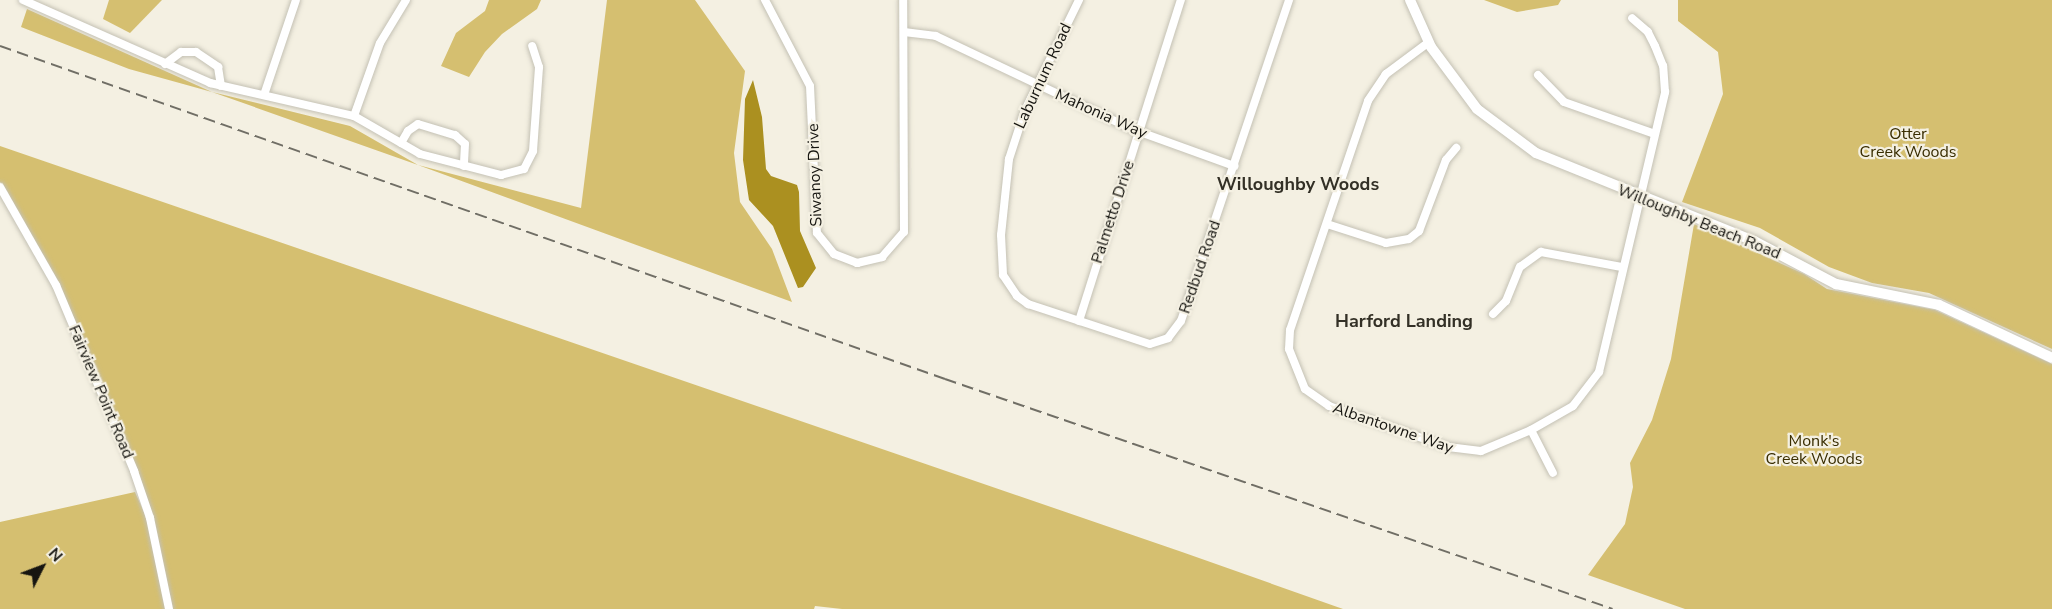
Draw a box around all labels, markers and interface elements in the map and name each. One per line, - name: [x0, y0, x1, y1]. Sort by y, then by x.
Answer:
- street label: Laburnum Road: [1010, 20, 1076, 132]
- street label: Mahonia Way: [1052, 85, 1150, 143]
- street label: Siwanoy Drive: [804, 123, 826, 227]
- park label: Otter Creek Woods: [1859, 124, 1957, 162]
- street label: Palmetto Drive: [1087, 158, 1139, 266]
- district label: Willoughby Woods: [1217, 173, 1379, 195]
- street label: Willoughby Beach Road: [1615, 180, 1783, 264]
- street label: Redbud Road: [1175, 218, 1225, 316]
- district label: Harford Landing: [1335, 310, 1473, 332]
- street label: Fairview Point Road: [64, 322, 138, 462]
- street label: Albantowne Way: [1330, 398, 1456, 458]
- park label: Monk's Creek Woods: [1765, 431, 1863, 469]
- north arrow: [12, 537, 72, 597]
- text: N: [43, 543, 68, 567]

